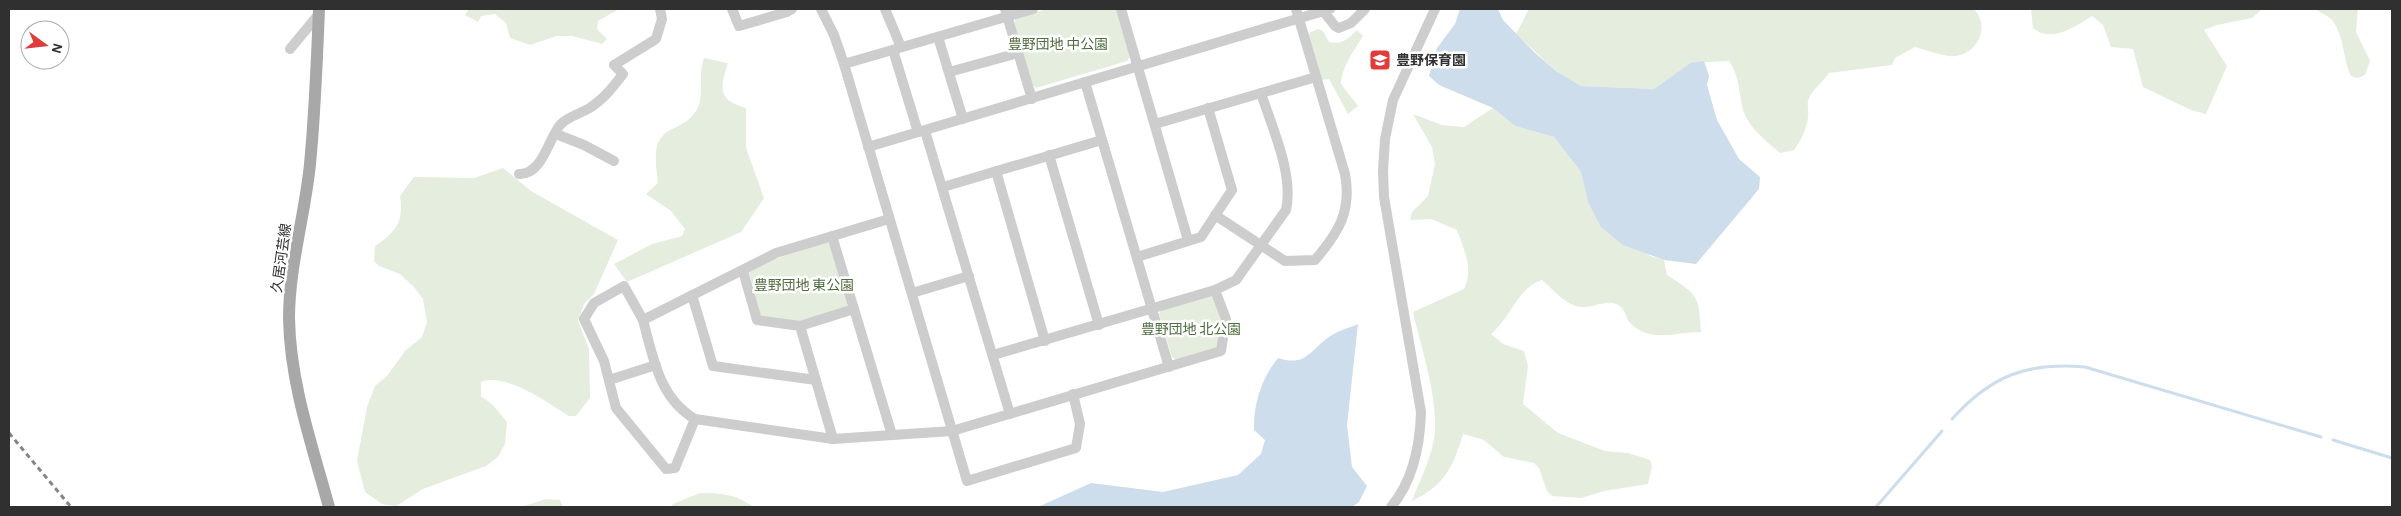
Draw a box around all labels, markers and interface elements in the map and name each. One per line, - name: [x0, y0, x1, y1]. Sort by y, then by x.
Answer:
- north arrow: [20, 20, 70, 70]
- park label: 豊野団地 中公園: [1008, 37, 1108, 52]
- text: N: [49, 42, 65, 55]
- school or university icon: 豊野保育園: [1368, 48, 1392, 72]
- place label: 豊野保育園: [1396, 53, 1466, 68]
- street label: 久居河芸線: [269, 222, 294, 294]
- park label: 豊野団地 東公園: [754, 278, 854, 293]
- park label: 豊野団地 北公園: [1141, 321, 1241, 337]

